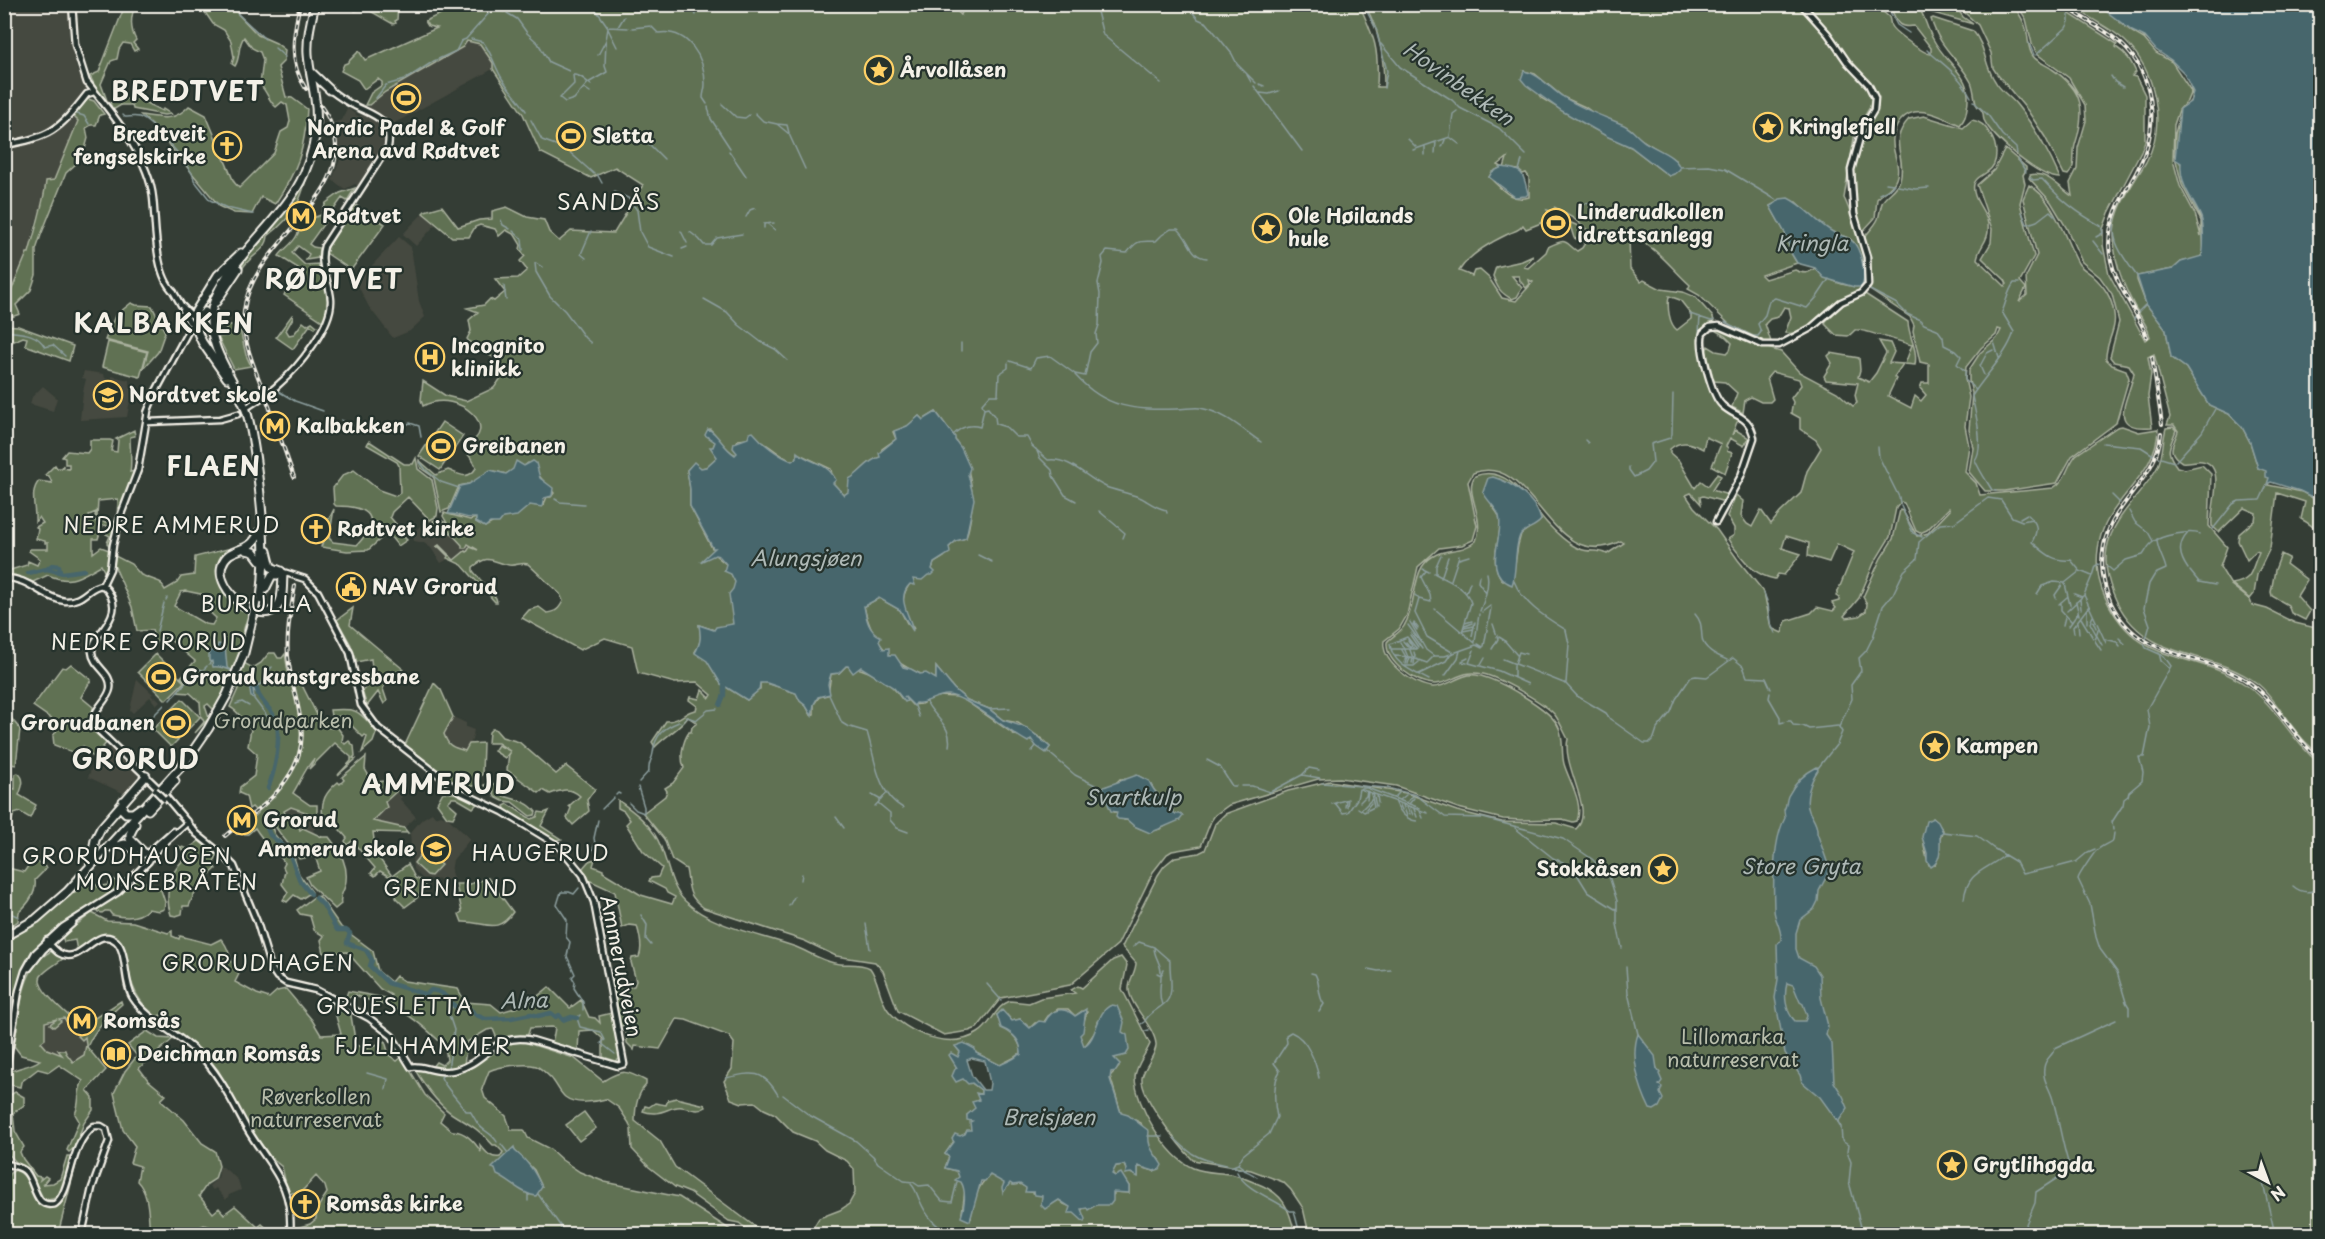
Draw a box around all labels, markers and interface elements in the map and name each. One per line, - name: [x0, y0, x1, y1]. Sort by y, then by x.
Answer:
- water label: Hovinbekken: [1397, 32, 1522, 133]
- place icon: Årvollåsen: [863, 54, 895, 86]
- place label: Årvollåsen: [899, 54, 1006, 84]
- district label: BREDTVET: [111, 71, 265, 110]
- sports icon: Nordic Padel & Golf Arena avd Rødtvet: [390, 82, 422, 114]
- place icon: Kringlefjell: [1752, 111, 1784, 143]
- place label: Kringlefjell: [1789, 111, 1896, 141]
- place label: Nordic Padel & Golf Arena avd Rødtvet: [307, 112, 507, 165]
- place label: Bredtveit fengselskirke: [73, 118, 206, 171]
- sports icon: Sletta: [555, 120, 587, 152]
- place label: Sletta: [592, 120, 655, 150]
- church icon: Bredtveit fengselskirke: [211, 130, 243, 162]
- district label: SANDÅS: [557, 184, 661, 217]
- place label: Linderudkollen idrettsanlegg: [1577, 196, 1724, 249]
- metro station icon: Rødtvet: [285, 200, 317, 232]
- place label: Rødtvet: [322, 200, 402, 230]
- place label: Ole Høilands hule: [1288, 200, 1414, 253]
- sports icon: Linderudkollen idrettsanlegg: [1540, 207, 1572, 239]
- place icon: Ole Høilands hule: [1251, 212, 1283, 244]
- water label: Kringla: [1776, 226, 1849, 258]
- district label: RØDTVET: [265, 259, 403, 298]
- district label: KALBAKKEN: [73, 303, 255, 342]
- place label: Incognito klinikk: [451, 330, 545, 383]
- hospital icon: Incognito klinikk: [414, 341, 446, 373]
- school or university icon: Nordtvet skole: [92, 379, 124, 411]
- place label: Nordtvet skole: [129, 379, 278, 409]
- metro station icon: Kalbakken: [259, 410, 291, 442]
- place label: Kalbakken: [296, 410, 405, 440]
- sports icon: Greibanen: [425, 430, 457, 462]
- place label: Greibanen: [462, 430, 566, 460]
- district label: FLAEN: [166, 446, 262, 485]
- district label: NEDRE AMMERUD: [63, 508, 281, 540]
- church icon: Rødtvet kirke: [300, 513, 332, 545]
- place label: Rødtvet kirke: [337, 513, 475, 543]
- water label: Alungsjøen: [751, 541, 863, 573]
- public building icon: NAV Grorud: [335, 571, 367, 603]
- place label: NAV Grorud: [372, 571, 498, 601]
- district label: BURULLA: [201, 587, 313, 619]
- district label: NEDRE GRORUD: [51, 625, 247, 657]
- sports icon: Grorud kunstgressbane: [145, 661, 177, 693]
- place label: Grorud kunstgressbane: [182, 661, 420, 691]
- park label: Grorudparken: [213, 705, 353, 735]
- place label: Grorudbanen: [20, 707, 155, 737]
- sports icon: Grorudbanen: [160, 707, 192, 739]
- place icon: Kampen: [1919, 730, 1951, 762]
- place label: Kampen: [1956, 730, 2038, 760]
- district label: GRORUD: [72, 739, 200, 778]
- district label: AMMERUD: [362, 764, 516, 803]
- water label: Svartkulp: [1085, 780, 1182, 812]
- metro station icon: Grorud: [226, 804, 258, 836]
- place label: Grorud: [263, 804, 338, 834]
- place label: Ammerud skole: [257, 833, 415, 863]
- school or university icon: Ammerud skole: [420, 833, 452, 865]
- district label: HAUGERUD: [472, 836, 610, 868]
- district label: GRORUDHAUGEN: [22, 839, 232, 871]
- water label: Store Gryta: [1741, 849, 1862, 881]
- place label: Stokkåsen: [1536, 853, 1642, 883]
- place icon: Stokkåsen: [1647, 853, 1679, 885]
- district label: MONSEBRÅTEN: [75, 865, 259, 897]
- district label: GRENLUND: [383, 871, 519, 903]
- street label: Ammerudveien: [594, 892, 650, 1039]
- district label: GRORUDHAGEN: [162, 946, 354, 978]
- water label: Alna: [500, 983, 549, 1015]
- district label: GRUESLETTA: [316, 989, 474, 1021]
- metro station icon: Romsås: [66, 1005, 98, 1037]
- place label: Romsås: [103, 1005, 180, 1035]
- park label: Lillomarka naturreservat: [1667, 1021, 1799, 1074]
- district label: FJELLHAMMER: [334, 1029, 512, 1061]
- library icon: Deichman Romsås: [100, 1038, 132, 1070]
- place label: Deichman Romsås: [137, 1038, 321, 1068]
- park label: Røverkollen naturreservat: [250, 1081, 382, 1134]
- water label: Breisjøen: [1003, 1100, 1096, 1132]
- place icon: Grytlihøgda: [1936, 1149, 1968, 1181]
- place label: Grytlihøgda: [1973, 1149, 2095, 1179]
- north arrow: [2238, 1152, 2298, 1212]
- text: N: [2266, 1181, 2291, 1207]
- church icon: Romsås kirke: [289, 1188, 321, 1220]
- place label: Romsås kirke: [326, 1188, 463, 1218]

